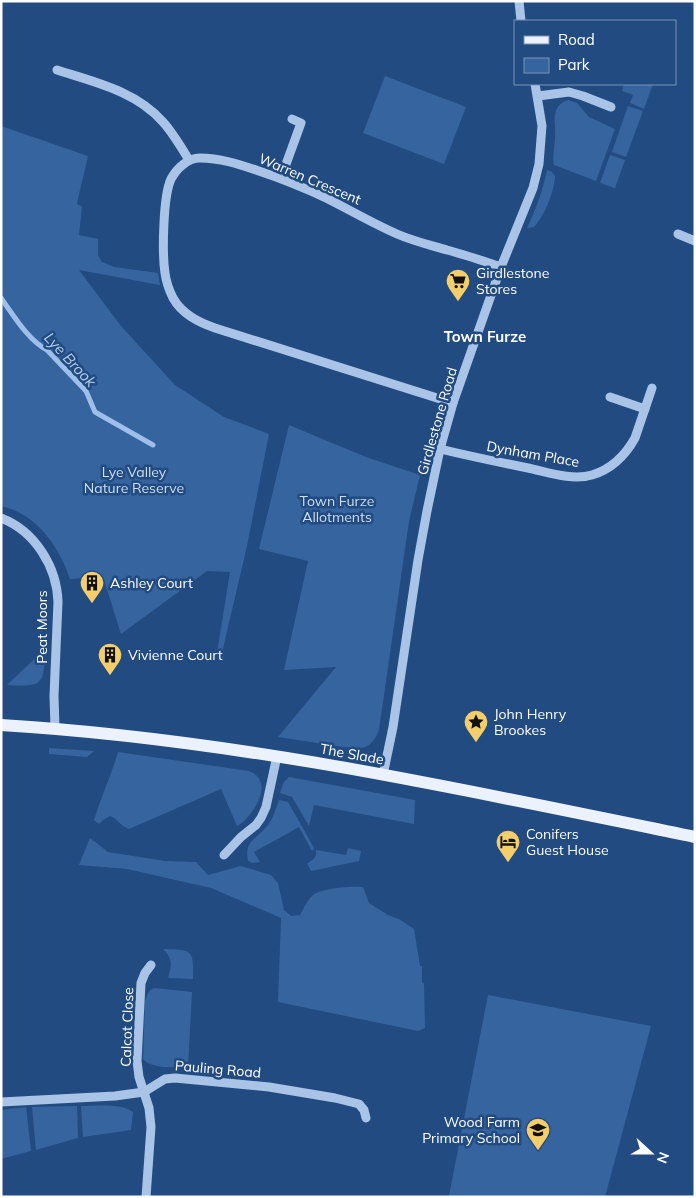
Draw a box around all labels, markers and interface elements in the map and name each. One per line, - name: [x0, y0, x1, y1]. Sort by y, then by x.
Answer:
- legend: [514, 20, 676, 85]
- text: Road: [558, 30, 595, 49]
- text: Park: [558, 55, 590, 74]
- street label: Warren Crescent: [256, 149, 364, 209]
- place label: Girdlestone Stores: [476, 264, 549, 298]
- supermarket icon: Girdlestone Stores: [445, 268, 471, 302]
- district label: Town Furze: [444, 327, 526, 346]
- water label: Lye Brook: [40, 328, 101, 392]
- street label: Girdlestone Road: [413, 365, 461, 477]
- street label: Dynham Place: [485, 437, 581, 471]
- park label: Lye Valley Nature Reserve: [84, 463, 184, 497]
- park label: Town Furze Allotments: [300, 492, 374, 526]
- building icon: Ashley Court: [79, 570, 105, 604]
- place label: Ashley Court: [110, 574, 193, 592]
- street label: Peat Moors: [33, 590, 51, 664]
- building icon: Vivienne Court: [97, 642, 123, 676]
- place label: Vivienne Court: [128, 646, 223, 664]
- place label: John Henry Brookes: [494, 705, 567, 739]
- place icon: John Henry Brookes: [463, 709, 489, 743]
- street label: The Slade: [319, 740, 385, 768]
- place label: Conifers Guest House: [526, 825, 609, 859]
- hotel icon: Conifers Guest House: [495, 829, 521, 863]
- street label: Calcot Close: [117, 987, 137, 1067]
- street label: Pauling Road: [174, 1056, 262, 1082]
- place label: Wood Farm Primary School: [422, 1113, 520, 1147]
- school or university icon: Wood Farm Primary School: [525, 1117, 551, 1151]
- north arrow: [626, 1128, 676, 1178]
- text: N: [653, 1149, 673, 1166]

